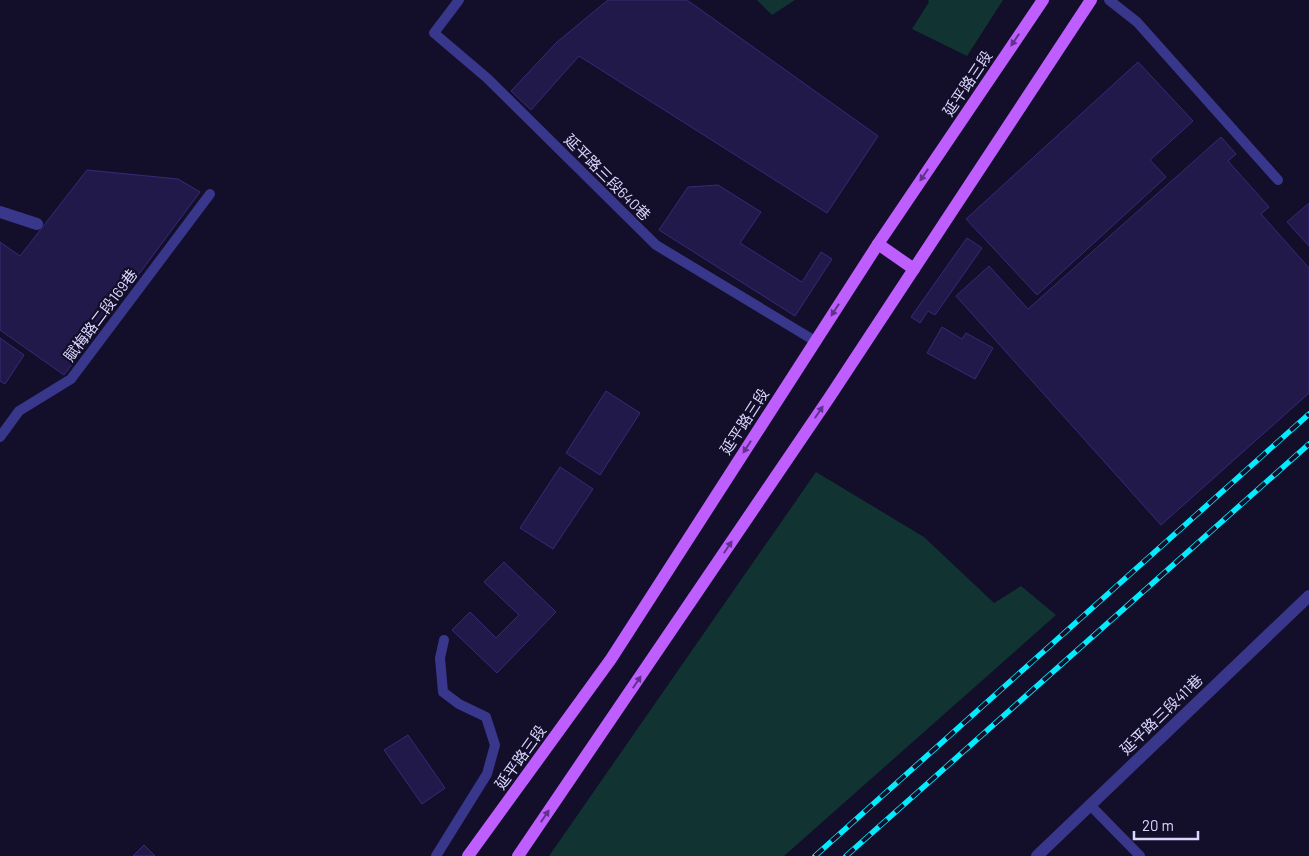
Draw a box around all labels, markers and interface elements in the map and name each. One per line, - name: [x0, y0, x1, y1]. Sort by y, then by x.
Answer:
- one-way arrow: [1010, 34, 1020, 47]
- street label: 延平路三段: [939, 47, 995, 119]
- street label: 延平路三段640巷: [561, 130, 655, 224]
- one-way arrow: [919, 168, 929, 182]
- street label: 賦梅路二段169巷: [59, 265, 141, 365]
- one-way arrow: [830, 304, 839, 317]
- street label: 延平路三段: [716, 385, 772, 457]
- one-way arrow: [814, 406, 824, 419]
- one-way arrow: [742, 441, 751, 454]
- one-way arrow: [723, 540, 733, 554]
- street label: 延平路三段411巷: [1116, 670, 1206, 758]
- one-way arrow: [632, 675, 642, 688]
- street label: 延平路三段: [491, 721, 549, 793]
- scale bar: [1134, 808, 1198, 840]
- one-way arrow: [540, 809, 550, 823]
- text: 20 m: [1142, 816, 1174, 834]

